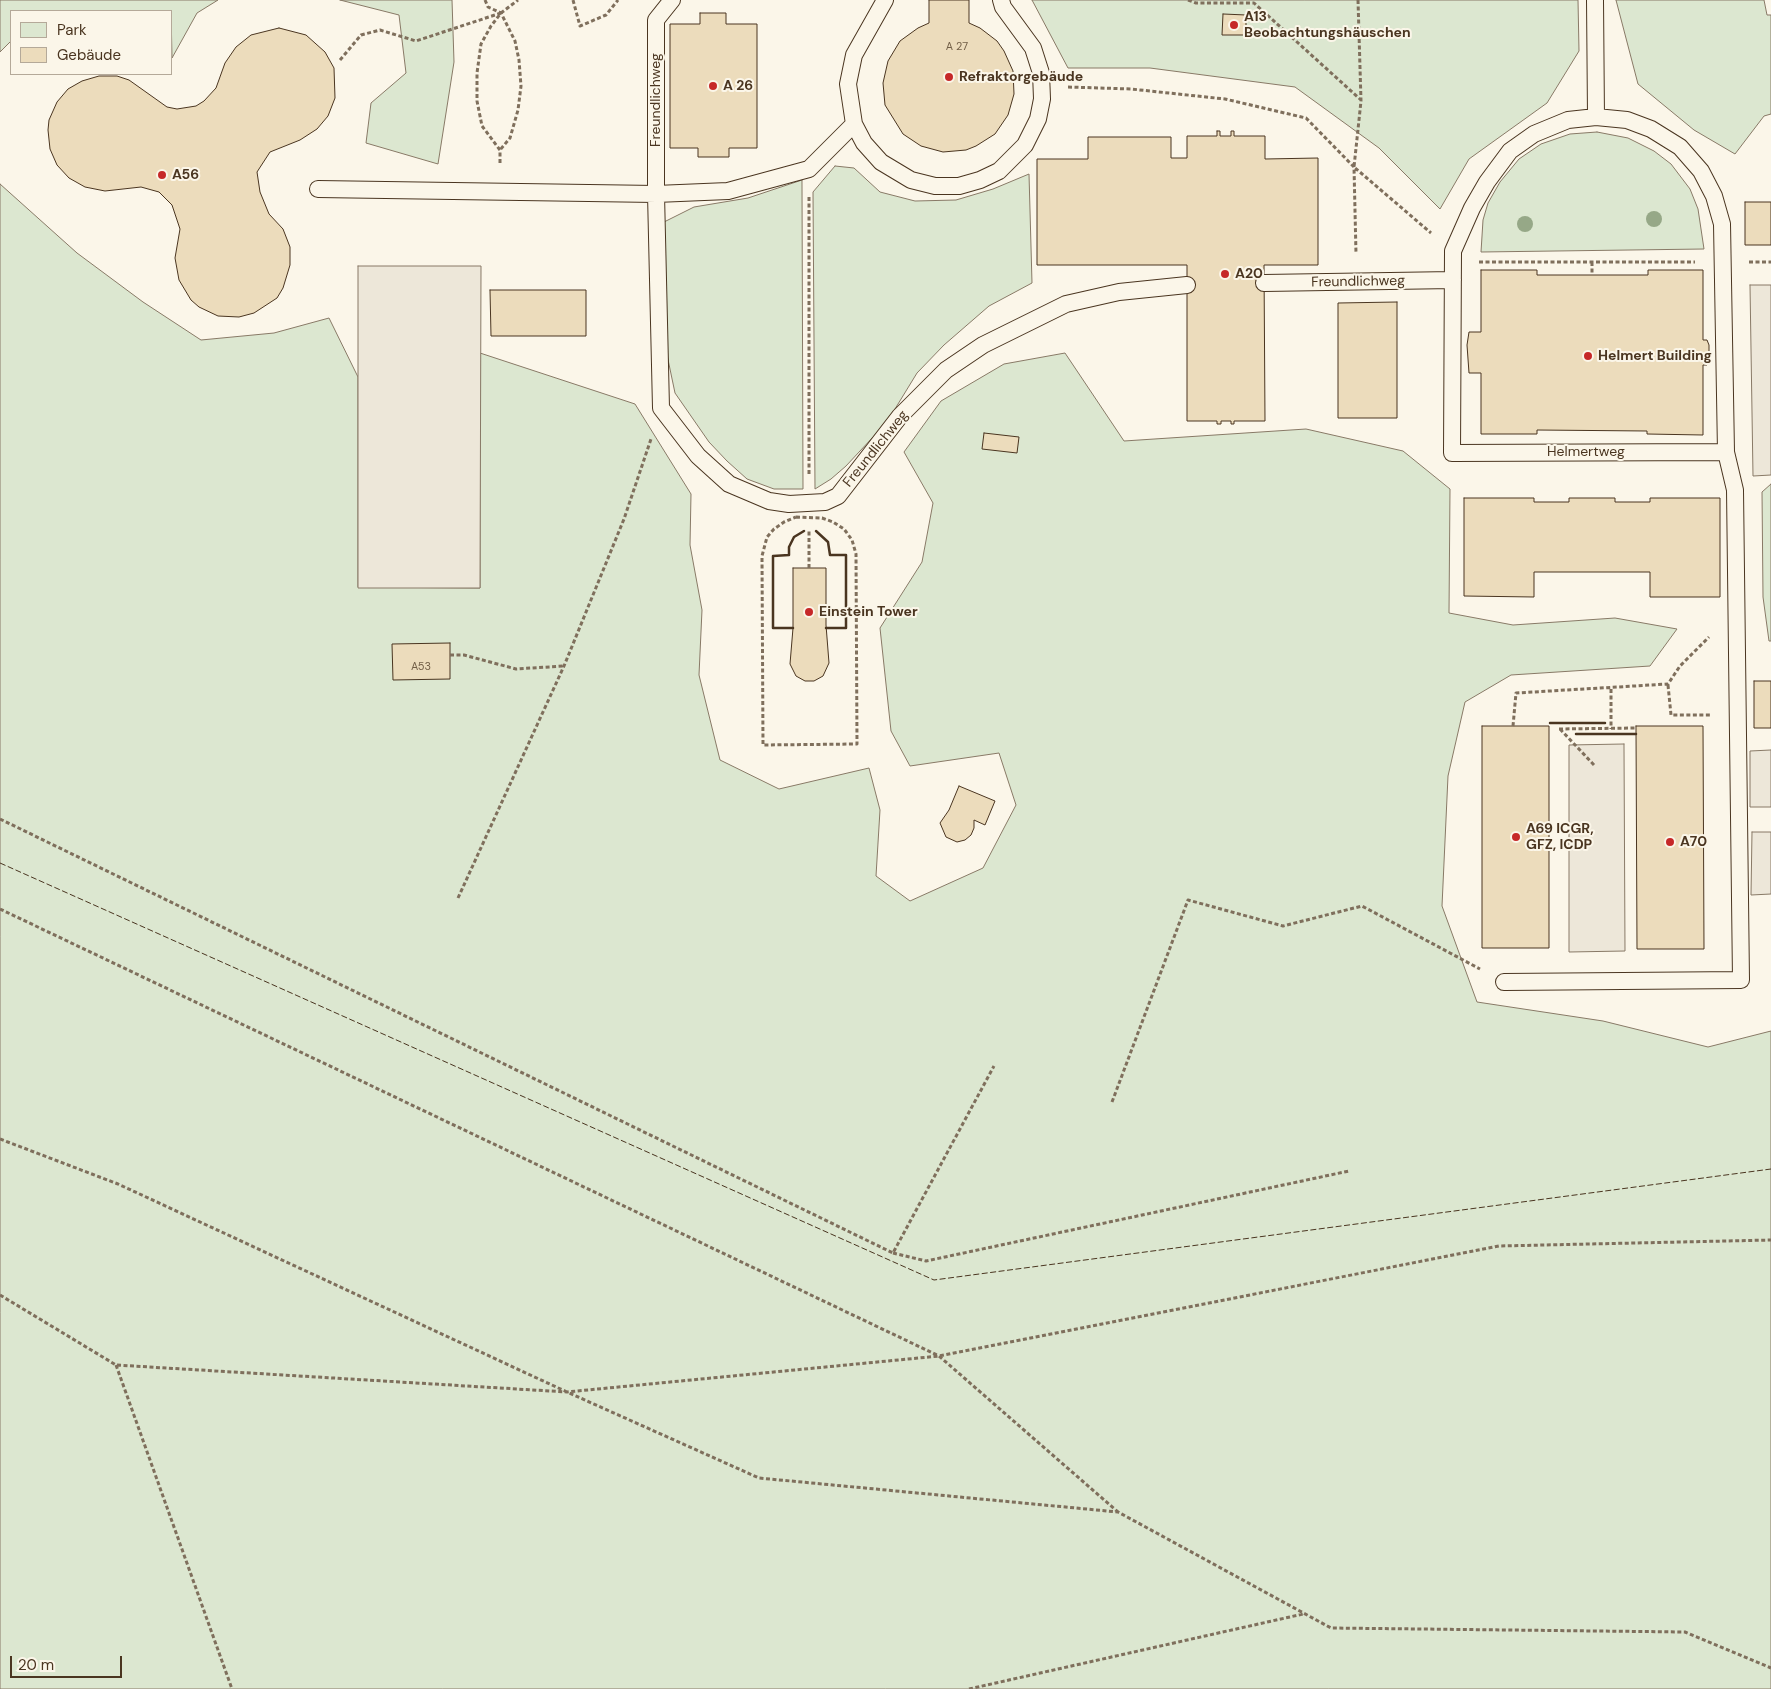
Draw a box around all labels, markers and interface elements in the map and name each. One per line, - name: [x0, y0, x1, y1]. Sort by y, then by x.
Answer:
- place label: A13 Beobachtungshäuschen: [1244, 9, 1411, 41]
- legend: [10, 10, 172, 75]
- marker: A13 Beobachtungshäuschen: [1228, 19, 1240, 31]
- text: Park: [57, 20, 87, 40]
- house number: A 27: [946, 40, 968, 54]
- text: Gebäude: [57, 45, 121, 65]
- street label: Freundlichweg: [648, 53, 664, 147]
- place label: Refraktorgebäude: [959, 69, 1083, 85]
- marker: Refraktorgebäude: [943, 71, 955, 83]
- place label: A 26: [723, 78, 753, 94]
- marker: A 26: [707, 80, 719, 92]
- place label: A56: [172, 167, 199, 183]
- marker: A56: [156, 169, 168, 181]
- place label: A20: [1235, 266, 1263, 282]
- marker: A20: [1219, 268, 1231, 280]
- street label: Freundlichweg: [1311, 273, 1405, 291]
- place label: Helmert Building: [1598, 348, 1712, 364]
- marker: Helmert Building: [1582, 350, 1594, 362]
- street label: Freundlichweg: [840, 407, 912, 491]
- street label: Helmertweg: [1547, 444, 1625, 460]
- place label: Einstein Tower: [819, 604, 918, 620]
- marker: Einstein Tower: [803, 606, 815, 618]
- house number: A53: [411, 660, 431, 674]
- place label: A69 ICGR, GFZ, ICDP: [1526, 821, 1594, 854]
- marker: A69 ICGR, GFZ, ICDP: [1510, 831, 1522, 843]
- place label: A70: [1680, 834, 1707, 850]
- marker: A70: [1664, 836, 1676, 848]
- scale bar: [12, 1646, 125, 1678]
- text: 20 m: [18, 1655, 54, 1675]

